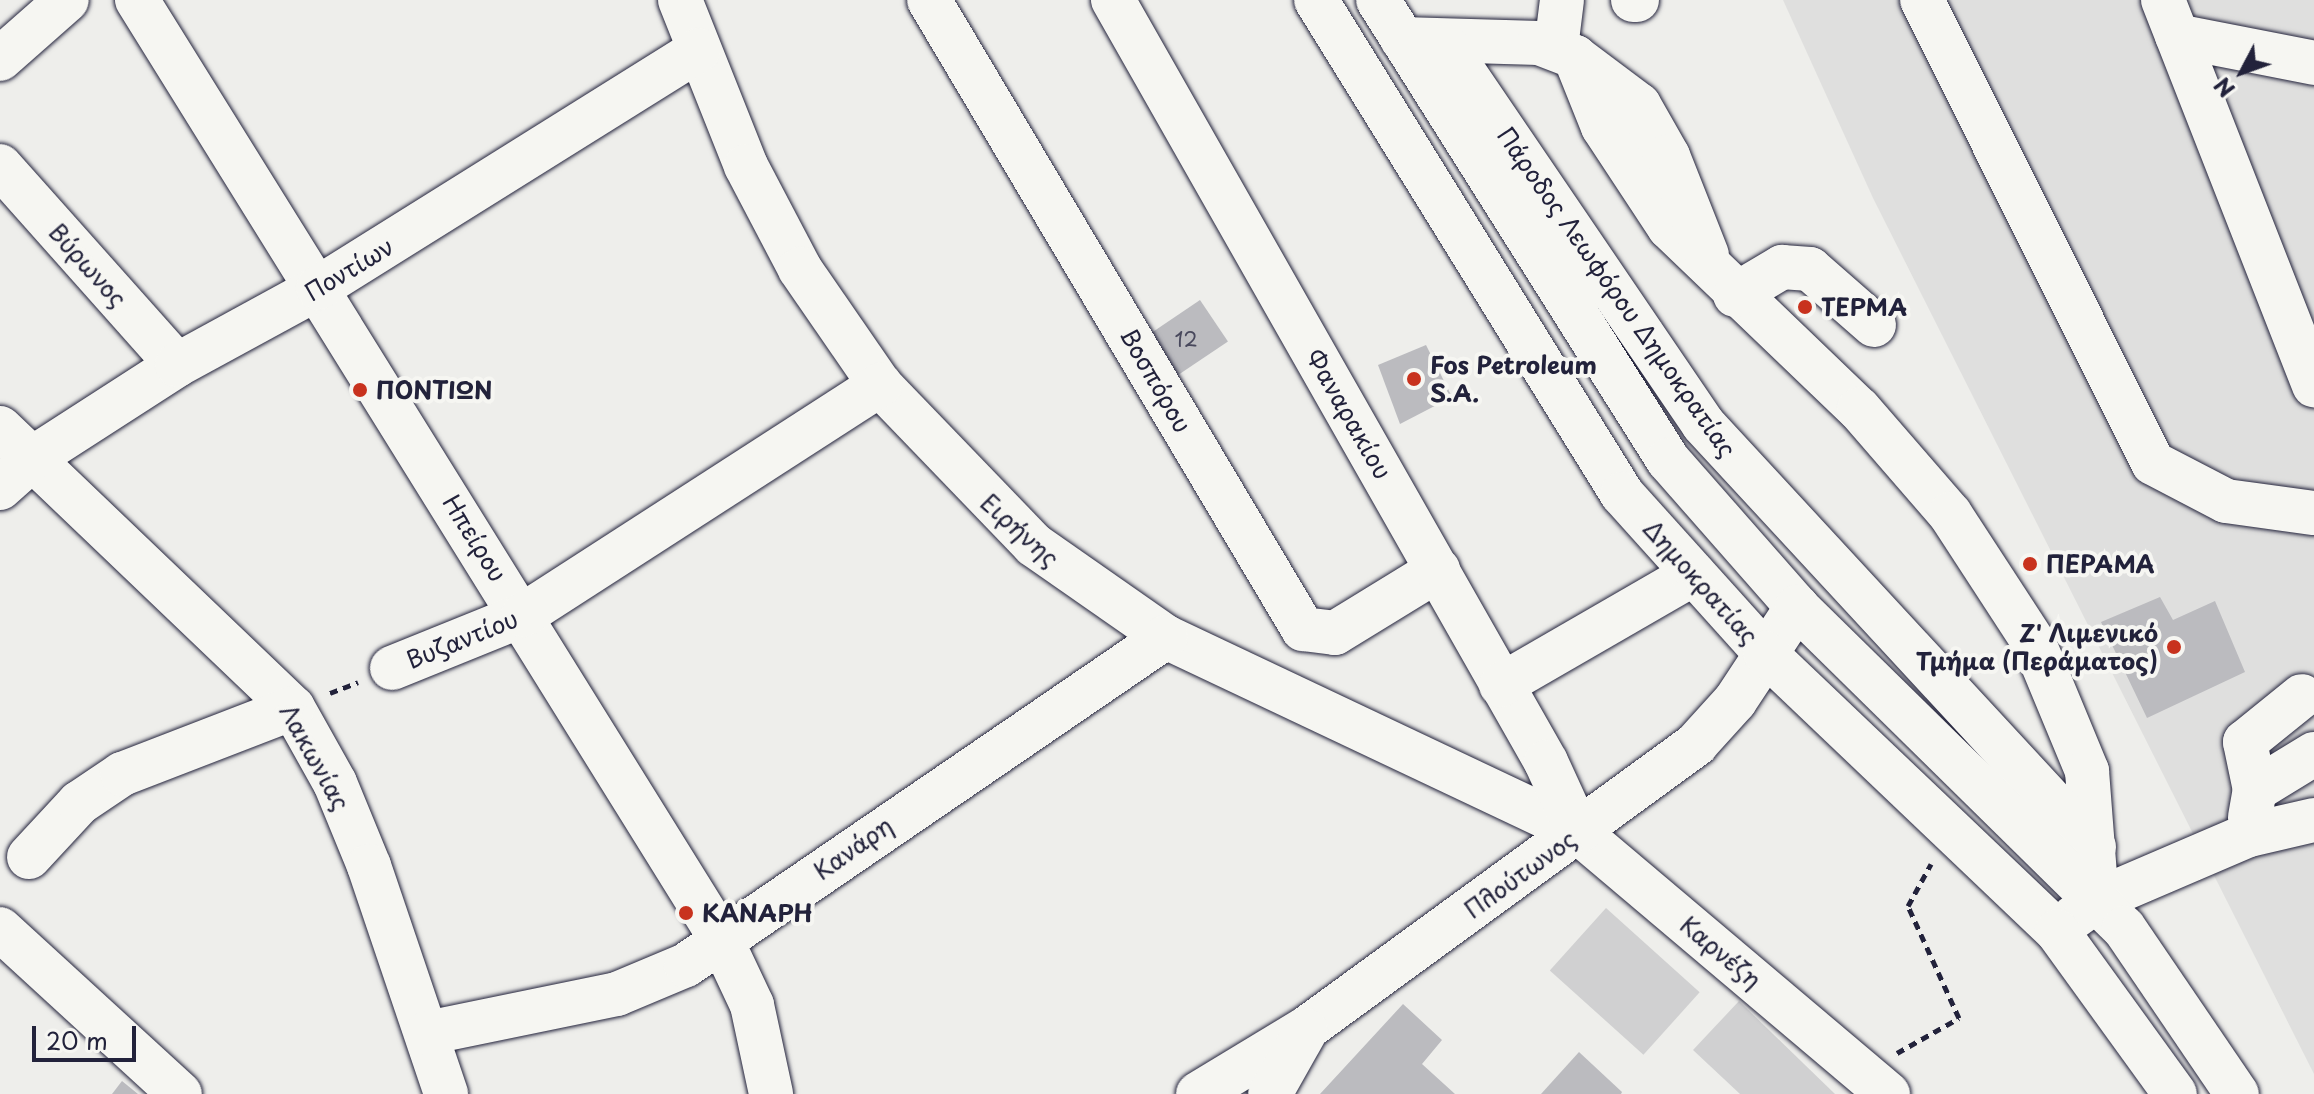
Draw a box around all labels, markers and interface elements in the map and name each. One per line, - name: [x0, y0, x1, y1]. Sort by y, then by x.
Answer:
- north arrow: [2202, 32, 2282, 112]
- text: N: [2205, 71, 2242, 105]
- street label: Πάροδος Λεωφόρου Δημοκρατίας: [1492, 122, 1742, 462]
- street label: Βύρωνος: [43, 218, 133, 312]
- street label: Ποντίων: [300, 231, 398, 307]
- place label: ΤΕΡΜΑ: [1821, 293, 1907, 321]
- marker: ΤΕΡΜΑ: [1796, 298, 1814, 316]
- street label: Βοσπόρου: [1114, 322, 1198, 438]
- house number: 12: [1174, 327, 1198, 351]
- street label: Φαναρακίου: [1300, 344, 1398, 484]
- place label: Fos Petroleum S.A.: [1430, 351, 1597, 407]
- marker: Fos Petroleum S.A.: [1405, 370, 1423, 388]
- place label: ΠΟΝΤΙΩΝ: [376, 376, 492, 404]
- marker: ΠΟΝΤΙΩΝ: [351, 381, 369, 399]
- street label: Ειρήνης: [975, 488, 1065, 572]
- street label: Ηπείρου: [437, 489, 513, 587]
- street label: Δημοκρατίας: [1638, 514, 1764, 650]
- place label: ΠΕΡΑΜΑ: [2046, 550, 2155, 578]
- marker: ΠΕΡΑΜΑ: [2021, 555, 2039, 573]
- street label: Βυζαντίου: [402, 604, 522, 674]
- place label: Ζ' Λιμενικό Τμήμα (Περάματος): [1915, 619, 2158, 675]
- marker: Ζ' Λιμενικό Τμήμα (Περάματος): [2165, 638, 2183, 656]
- street label: Λακωνίας: [274, 699, 356, 815]
- street label: Κανάρη: [808, 810, 898, 886]
- street label: Πλούτωνος: [1459, 824, 1581, 924]
- place label: ΚΑΝΑΡΗ: [702, 899, 813, 927]
- marker: ΚΑΝΑΡΗ: [677, 904, 695, 922]
- street label: Καρνέζη: [1675, 910, 1767, 994]
- scale bar: [36, 1010, 140, 1060]
- text: 20 m: [46, 1022, 108, 1058]

